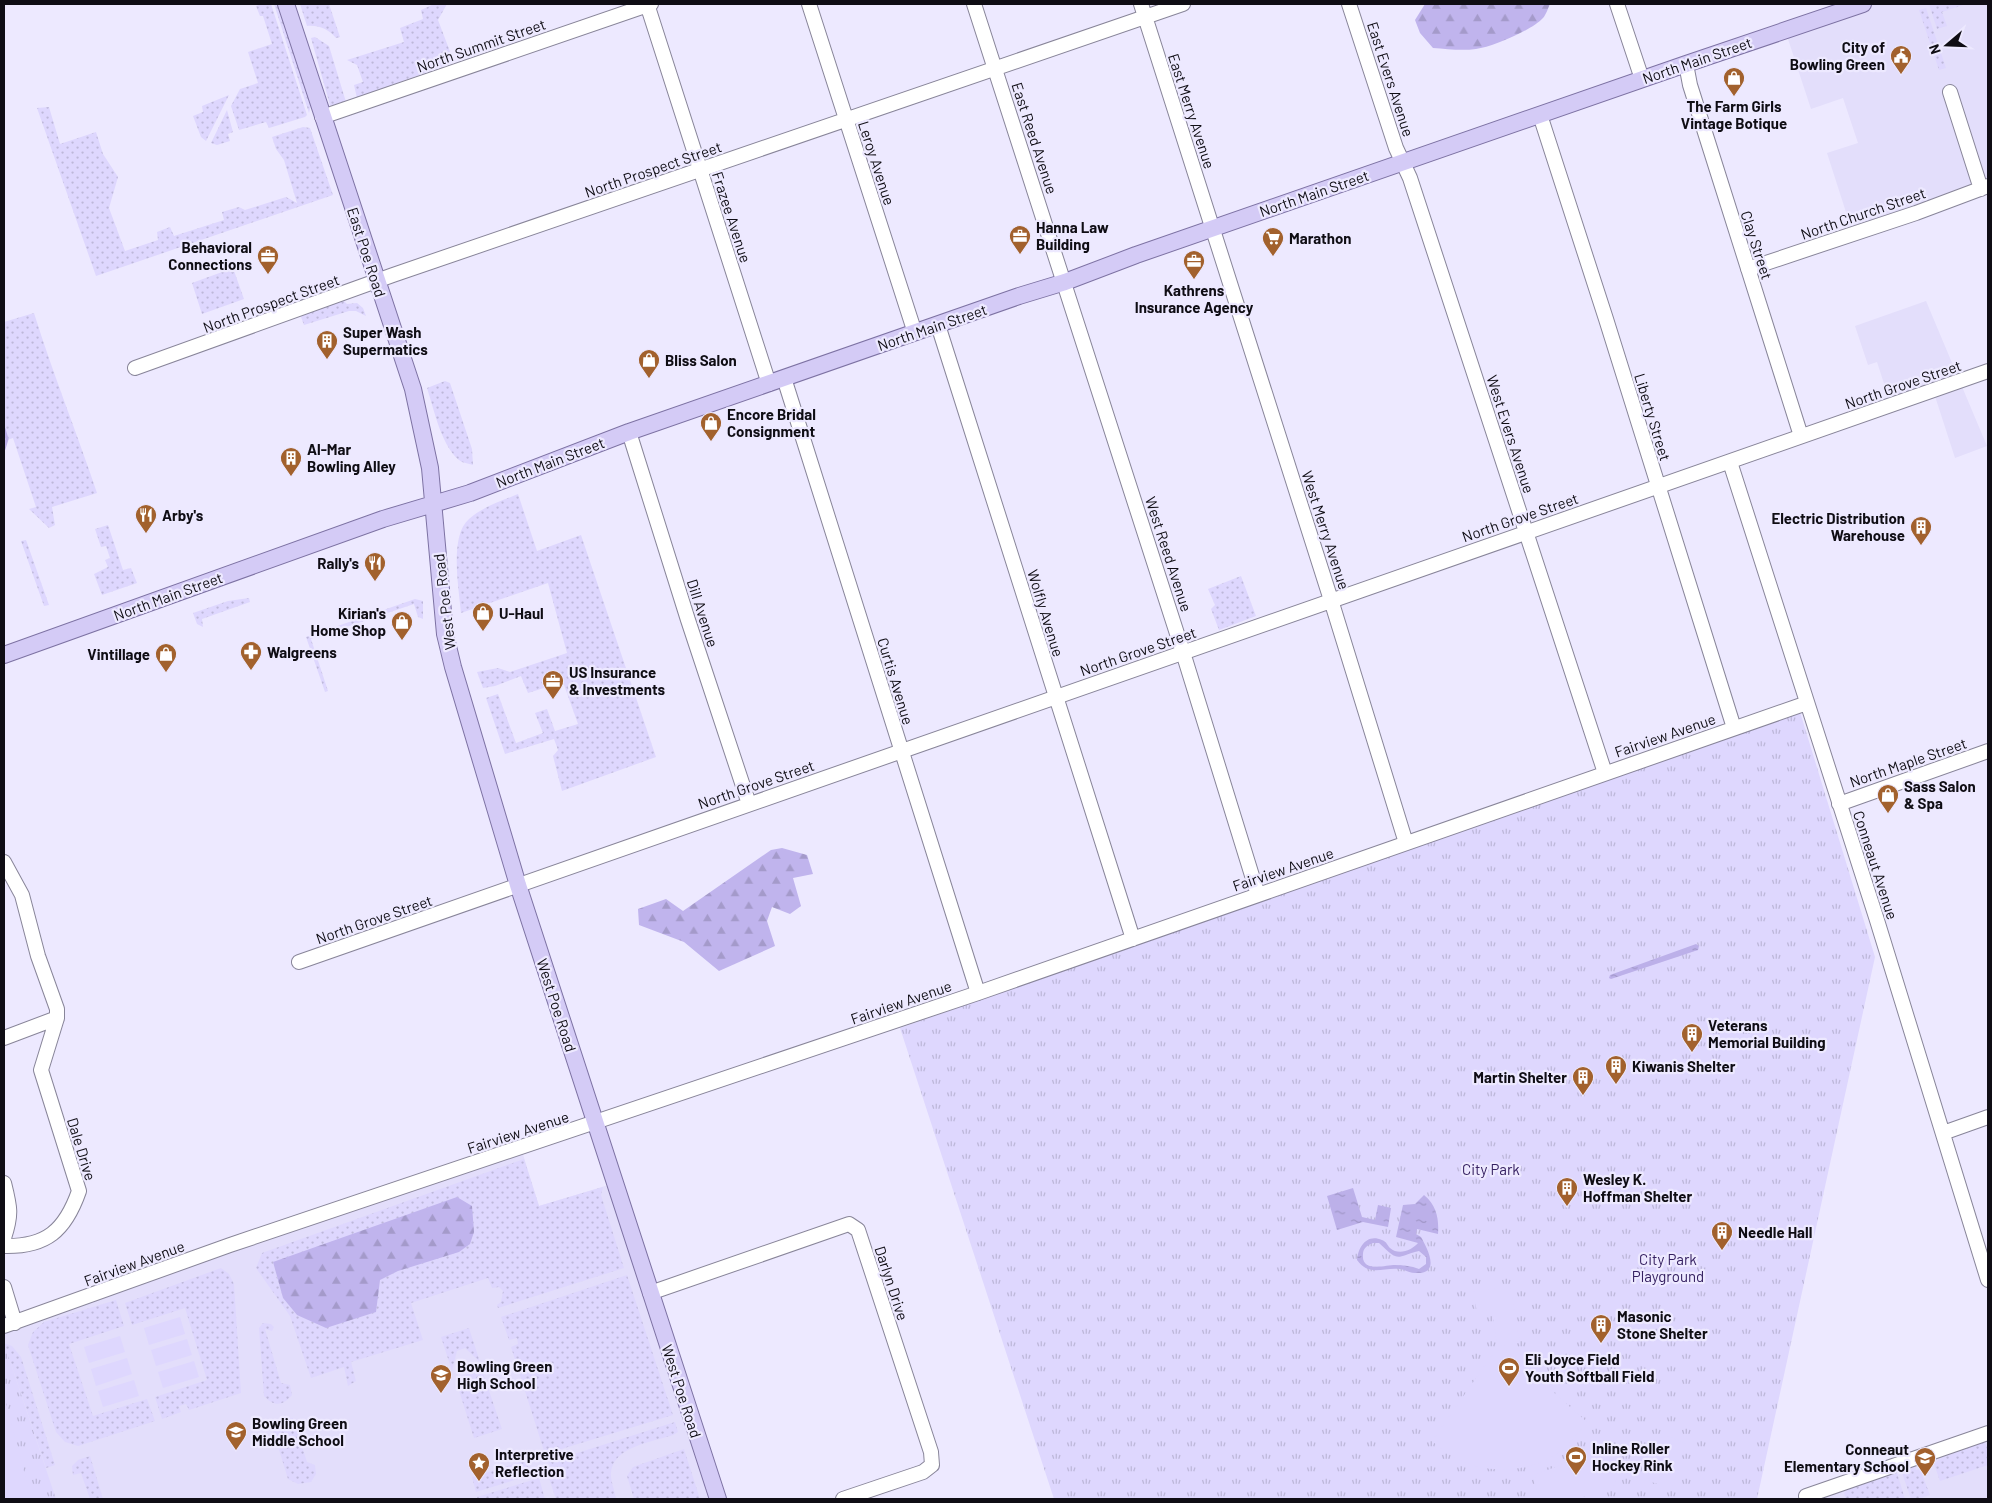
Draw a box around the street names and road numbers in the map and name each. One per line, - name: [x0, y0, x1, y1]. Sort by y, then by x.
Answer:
- street label: North Summit Street: [414, 14, 548, 76]
- street label: East Evers Avenue: [1364, 19, 1418, 139]
- street label: North Main Street: [1640, 33, 1754, 87]
- street label: East Merry Avenue: [1165, 51, 1219, 171]
- street label: East Reed Avenue: [1008, 80, 1062, 196]
- street label: Leroy Avenue: [855, 119, 899, 207]
- street label: North Prospect Street: [582, 137, 724, 201]
- street label: North Main Street: [1257, 166, 1371, 220]
- street label: Frazee Avenue: [709, 169, 755, 265]
- street label: North Church Street: [1798, 183, 1928, 243]
- street label: East Poe Road: [344, 205, 390, 299]
- street label: Clay Street: [1737, 208, 1777, 282]
- street label: North Prospect Street: [200, 270, 342, 336]
- street label: North Main Street: [875, 300, 989, 354]
- street label: North Grove Street: [1842, 356, 1964, 412]
- street label: Liberty Street: [1631, 371, 1675, 463]
- street label: West Evers Avenue: [1483, 373, 1539, 495]
- street label: North Main Street: [493, 433, 607, 491]
- street label: West Merry Avenue: [1298, 468, 1354, 592]
- street label: North Grove Street: [1459, 489, 1581, 545]
- street label: West Reed Avenue: [1142, 494, 1196, 614]
- street label: West Poe Road: [429, 553, 459, 651]
- street label: Wolfly Avenue: [1024, 567, 1068, 659]
- street label: North Main Street: [111, 568, 225, 624]
- street label: Dill Avenue: [684, 577, 722, 649]
- street label: North Grove Street: [1077, 623, 1199, 679]
- street label: Curtis Avenue: [874, 635, 918, 727]
- street label: Fairview Avenue: [1612, 709, 1718, 761]
- street label: North Maple Street: [1847, 734, 1969, 790]
- street label: North Grove Street: [695, 756, 817, 812]
- street label: Conneaut Avenue: [1850, 808, 1902, 922]
- street label: Fairview Avenue: [1230, 843, 1336, 895]
- street label: North Grove Street: [313, 891, 435, 947]
- street label: West Poe Road: [533, 956, 581, 1054]
- street label: Fairview Avenue: [848, 976, 954, 1028]
- street label: Fairview Avenue: [465, 1107, 571, 1157]
- street label: Dale Drive: [64, 1115, 100, 1183]
- street label: Fairview Avenue: [81, 1236, 187, 1290]
- street label: Darlyn Drive: [872, 1244, 912, 1322]
- street label: West Poe Road: [658, 1342, 706, 1440]

